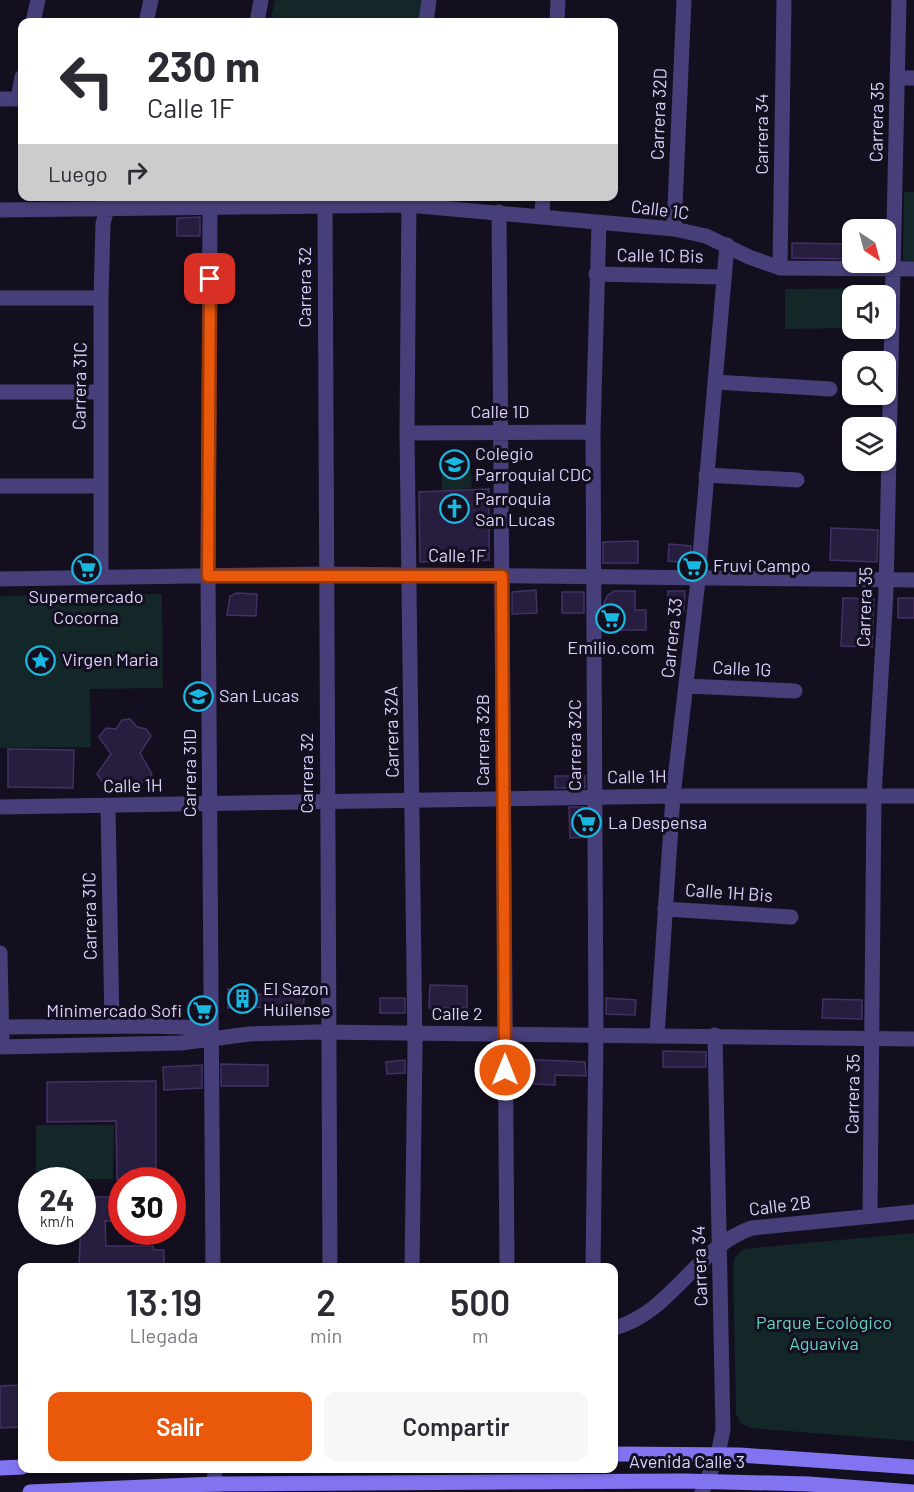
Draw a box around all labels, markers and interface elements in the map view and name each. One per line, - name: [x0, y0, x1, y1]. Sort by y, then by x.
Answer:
- text: 230 m: [147, 40, 260, 90]
- icon: left: [48, 42, 126, 120]
- street label: Carrera 32D: [645, 68, 671, 160]
- street label: Carrera 35: [864, 82, 888, 162]
- text: Calle 1F: [147, 91, 234, 123]
- street label: Carrera 34: [750, 93, 772, 175]
- icon: right: [120, 156, 153, 189]
- text: Luego: [48, 160, 108, 186]
- street label: Calle 1C: [630, 195, 691, 224]
- north arrow: [842, 219, 896, 273]
- map controls: [842, 219, 896, 471]
- street label: Calle 1C Bis: [616, 243, 704, 267]
- street label: Carrera 32: [293, 247, 315, 327]
- pin: [184, 253, 235, 304]
- icon: arrive: [193, 262, 226, 295]
- button: sound: [842, 285, 896, 339]
- street label: Carrera 31C: [67, 342, 91, 430]
- button: search: [842, 351, 896, 405]
- street label: Calle 1D: [471, 400, 529, 422]
- button: layers: [842, 417, 896, 471]
- place label: Colegio Parroquial CDC: [475, 442, 592, 485]
- school or university icon: Colegio Parroquial CDC: [438, 448, 470, 480]
- place label: Parroquia San Lucas: [475, 487, 555, 530]
- church icon: Parroquia San Lucas: [438, 493, 470, 525]
- street label: Calle 1F: [428, 543, 486, 567]
- supermarket icon: Fruvi Campo: [676, 550, 708, 582]
- supermarket icon: Supermercado Cocorna: [70, 552, 102, 584]
- place label: Fruvi Campo: [713, 554, 810, 576]
- street label: Carrera 35: [852, 566, 876, 648]
- place label: Supermercado Cocorna: [28, 585, 144, 628]
- street label: Carrera 33: [656, 597, 686, 679]
- supermarket icon: Emilio.com: [595, 603, 627, 635]
- place label: Emilio.com: [567, 636, 655, 658]
- place icon: Virgen Maria: [25, 644, 57, 676]
- place label: Virgen Maria: [62, 648, 158, 670]
- street label: Calle 1G: [712, 655, 772, 681]
- school or university icon: San Lucas: [182, 680, 214, 712]
- place label: San Lucas: [219, 684, 299, 706]
- street label: Carrera 32A: [379, 686, 403, 778]
- street label: Carrera 32B: [471, 694, 493, 786]
- street label: Carrera 32C: [563, 699, 585, 791]
- street label: Carrera 31D: [178, 729, 200, 817]
- street label: Carrera 32: [295, 733, 317, 813]
- street label: Calle 1H: [607, 764, 667, 788]
- street label: Calle 1H: [103, 773, 163, 797]
- supermarket icon: La Despensa: [571, 807, 603, 839]
- place label: La Despensa: [608, 811, 707, 833]
- street label: Carrera 31C: [77, 872, 101, 960]
- street label: Calle 1H Bis: [685, 878, 774, 906]
- place label: El Sazon Huilense: [263, 977, 331, 1020]
- building icon: El Sazon Huilense: [226, 983, 258, 1015]
- supermarket icon: Minimercado Sofi: [187, 995, 219, 1027]
- place label: Minimercado Sofi: [46, 999, 182, 1021]
- street label: Calle 2: [431, 1002, 483, 1024]
- position arrow: [473, 1038, 537, 1102]
- street label: Carrera 35: [840, 1054, 864, 1134]
- speed limit sign: 30: [108, 1167, 186, 1245]
- text: 24: [40, 1181, 74, 1217]
- street label: Calle 2B: [748, 1190, 812, 1220]
- text: km/h: [40, 1212, 74, 1230]
- street label: Carrera 34: [687, 1225, 711, 1307]
- text: 13:19: [126, 1280, 202, 1323]
- text: 2: [316, 1280, 336, 1323]
- text: 500: [450, 1280, 510, 1323]
- park label: Parque Ecológico Aguaviva: [756, 1311, 892, 1354]
- text: Llegada: [130, 1323, 198, 1347]
- text: min: [310, 1323, 342, 1347]
- text: m: [472, 1323, 488, 1347]
- button: Salir: [48, 1392, 312, 1461]
- button: Compartir: [324, 1392, 588, 1461]
- street label: Avenida Calle 3: [629, 1450, 745, 1472]

